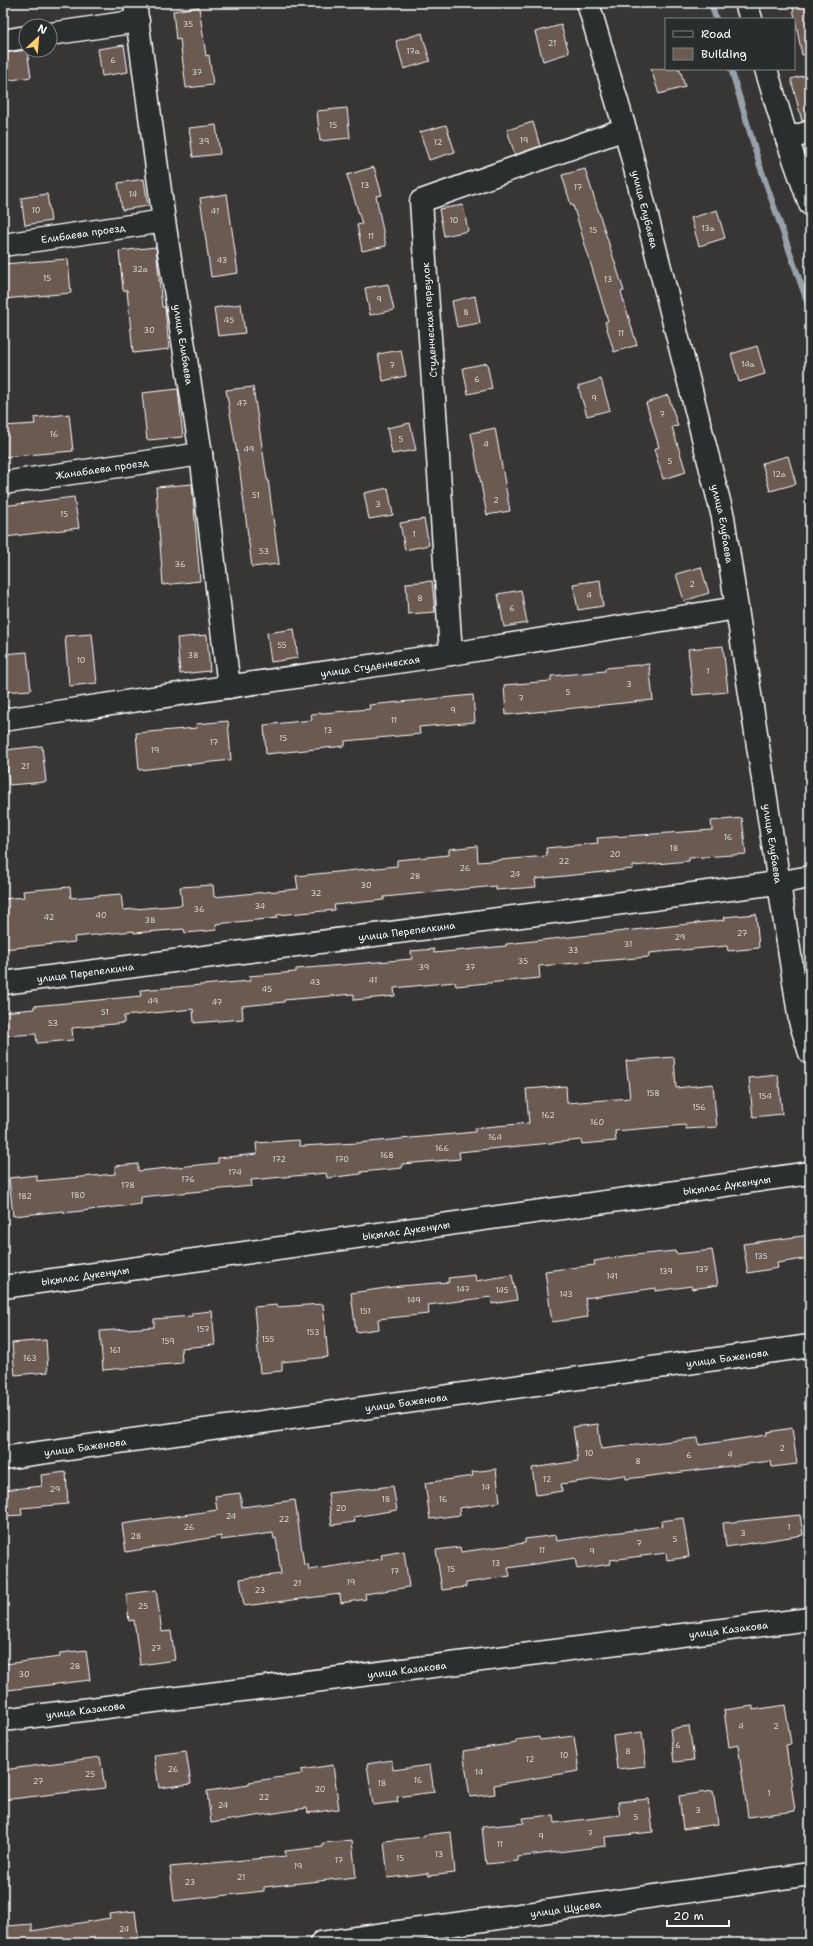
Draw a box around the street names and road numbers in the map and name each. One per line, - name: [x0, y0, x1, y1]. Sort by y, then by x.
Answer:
- street label: улица Елубаева: [629, 169, 661, 251]
- street label: Елибаева проезд: [40, 221, 127, 246]
- street label: Студенческая переулок: [419, 261, 440, 378]
- street label: улица Елибаева: [170, 303, 196, 387]
- street label: Жанабаева проезд: [55, 456, 150, 482]
- street label: улица Елубаева: [708, 483, 736, 565]
- street label: улица Студенческая: [319, 653, 421, 680]
- street label: улица Елубаева: [760, 803, 785, 885]
- street label: улица Перепелкина: [357, 919, 457, 944]
- street label: улица Перепелкина: [36, 960, 135, 986]
- street label: Ықылас Дүкенұлы: [682, 1173, 772, 1198]
- street label: Ықылас Дүкенұлы: [361, 1218, 451, 1243]
- street label: Ықылас Дүкенұлы: [40, 1263, 130, 1289]
- street label: улица Баженова: [685, 1346, 770, 1370]
- street label: улица Баженова: [364, 1390, 449, 1415]
- street label: улица Баженова: [43, 1435, 128, 1459]
- street label: улица Казакова: [688, 1618, 770, 1641]
- street label: улица Казакова: [366, 1658, 448, 1681]
- street label: улица Казакова: [45, 1699, 127, 1722]
- street label: улица Щусева: [529, 1897, 603, 1920]

